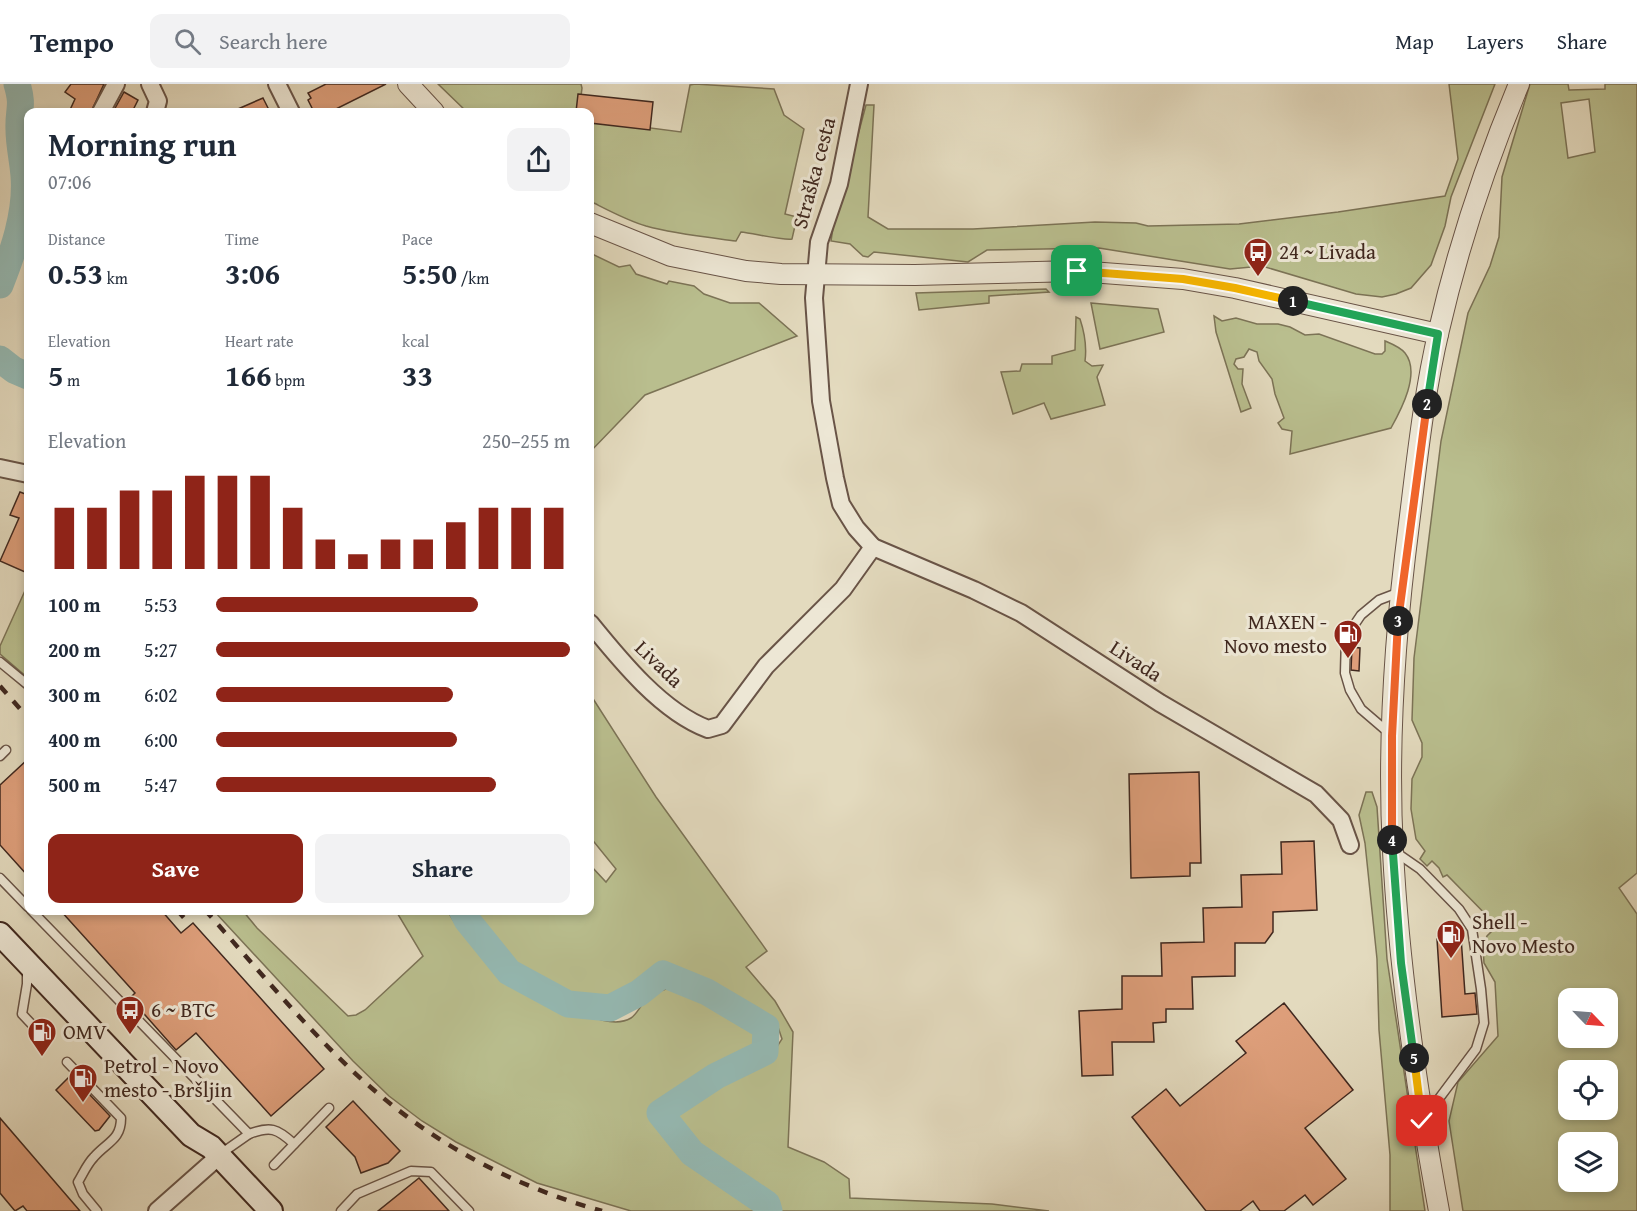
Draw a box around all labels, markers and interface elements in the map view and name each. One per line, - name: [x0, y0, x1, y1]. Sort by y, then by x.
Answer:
- search box: [150, 14, 570, 68]
- text: Tempo: [30, 21, 114, 62]
- icon: search: [171, 25, 204, 58]
- text: Search here: [219, 25, 328, 57]
- text: Map: [1395, 26, 1434, 57]
- text: Layers: [1467, 26, 1524, 57]
- text: Share: [1557, 26, 1607, 57]
- street label: Straška cesta: [784, 114, 843, 232]
- text: Morning run: [48, 120, 237, 168]
- button: share: [507, 128, 570, 191]
- text: 07:06: [48, 167, 91, 196]
- text: Distance: [48, 227, 105, 251]
- text: Time: [225, 227, 259, 251]
- text: Pace: [402, 227, 433, 251]
- bus stop icon: 24 ~ Livada: [1242, 236, 1274, 278]
- place label: 24 ~ Livada: [1279, 236, 1376, 267]
- pin: [1051, 245, 1102, 296]
- text: 0.53: [48, 251, 103, 295]
- text: 3:06: [225, 251, 280, 295]
- text: 5:50: [402, 251, 457, 295]
- icon: arrive: [1060, 254, 1093, 287]
- text: km: [103, 266, 128, 290]
- text: /km: [457, 266, 489, 290]
- pin: 1: [1278, 286, 1308, 316]
- text: 1: [1289, 289, 1297, 313]
- text: Elevation: [48, 329, 111, 353]
- text: Heart rate: [225, 329, 294, 353]
- text: kcal: [402, 329, 429, 353]
- text: 5: [48, 353, 64, 397]
- text: 166: [225, 353, 272, 397]
- text: 33: [402, 353, 433, 397]
- text: m: [64, 368, 80, 392]
- text: bpm: [272, 368, 305, 392]
- pin: 2: [1412, 389, 1442, 419]
- text: 2: [1423, 392, 1431, 416]
- text: Elevation: [48, 426, 126, 455]
- text: 250–255 m: [482, 426, 570, 455]
- text: 100 m: [48, 590, 101, 619]
- text: 5:53: [144, 590, 178, 619]
- place label: MAXEN - Novo mesto: [1224, 606, 1327, 661]
- pin: 3: [1383, 606, 1413, 636]
- text: 3: [1394, 609, 1402, 633]
- fuel station icon: MAXEN - Novo mesto: [1332, 618, 1364, 660]
- street label: Livada: [1104, 632, 1169, 689]
- street label: Livada: [628, 633, 691, 695]
- text: 200 m: [48, 635, 101, 664]
- text: 5:27: [144, 635, 178, 664]
- text: 300 m: [48, 680, 101, 709]
- text: 6:02: [144, 680, 178, 709]
- text: 400 m: [48, 725, 101, 754]
- text: 6:00: [144, 725, 178, 754]
- text: 500 m: [48, 770, 101, 799]
- text: 5:47: [144, 770, 178, 799]
- pin: 4: [1377, 825, 1407, 855]
- text: 4: [1388, 828, 1396, 852]
- button: Save: [48, 834, 303, 903]
- button: Share: [315, 834, 570, 903]
- place label: Shell - Novo Mesto: [1472, 906, 1575, 961]
- fuel station icon: Shell - Novo Mesto: [1435, 918, 1467, 960]
- north arrow: [1558, 988, 1618, 1048]
- map controls: [1558, 988, 1618, 1192]
- bus stop icon: 6 ~ BTC: [114, 994, 146, 1036]
- place label: 6 ~ BTC: [151, 994, 216, 1025]
- fuel station icon: OMV: [26, 1016, 58, 1058]
- place label: OMV: [63, 1016, 107, 1047]
- pin: 5: [1399, 1043, 1429, 1073]
- text: 5: [1410, 1046, 1418, 1070]
- place label: Petrol - Novo mesto - Bršljin: [104, 1050, 232, 1105]
- button: locate: [1558, 1060, 1618, 1120]
- fuel station icon: Petrol - Novo mesto - Bršljin: [67, 1062, 99, 1104]
- pin: [1396, 1095, 1447, 1146]
- icon: check: [1405, 1104, 1438, 1137]
- button: layers: [1558, 1132, 1618, 1192]

